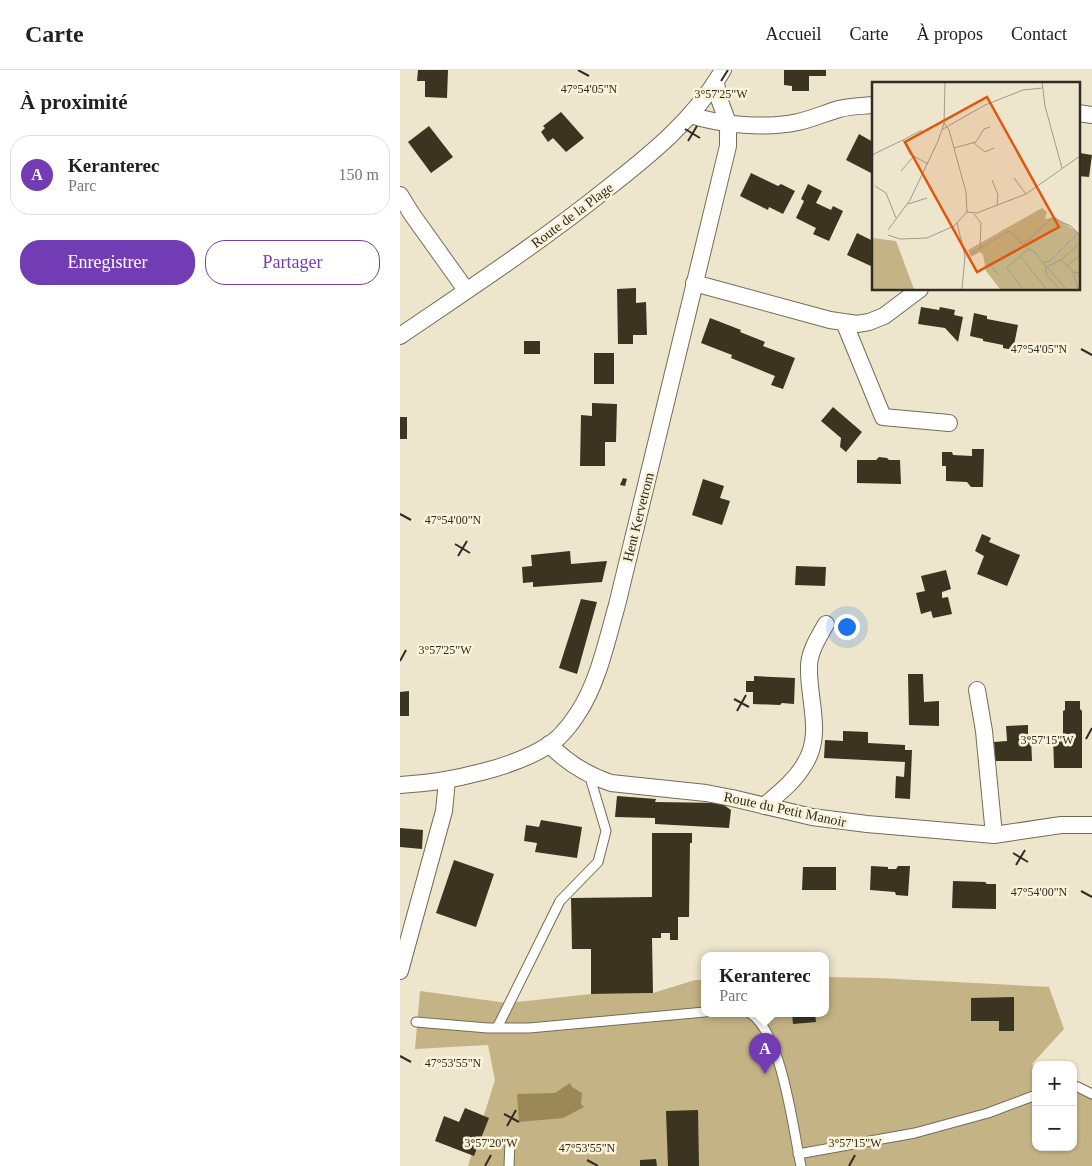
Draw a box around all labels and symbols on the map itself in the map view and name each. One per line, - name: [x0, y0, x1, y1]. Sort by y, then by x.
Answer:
- text: 47°54'05"N: [561, 82, 618, 96]
- inset map: [872, 82, 1080, 290]
- text: 3°57'25"W: [694, 87, 748, 101]
- street label: Route de la Plage: [529, 180, 616, 251]
- text: 47°54'05"N: [1011, 342, 1068, 356]
- street label: Hent Kervetrom: [620, 471, 657, 563]
- text: 47°54'00"N: [425, 513, 482, 527]
- your location: [834, 614, 860, 640]
- text: 3°57'25"W: [418, 643, 472, 657]
- text: 3°57'15"W: [1020, 733, 1074, 747]
- street label: Route du Petit Manoir: [722, 789, 848, 830]
- text: 47°54'00"N: [1011, 885, 1068, 899]
- pin: A: [749, 1033, 781, 1074]
- text: 47°53'55"N: [425, 1056, 482, 1070]
- text: 3°57'20"W: [464, 1136, 518, 1150]
- text: 3°57'15"W: [828, 1136, 882, 1150]
- text: 47°53'55"N: [559, 1141, 616, 1155]

